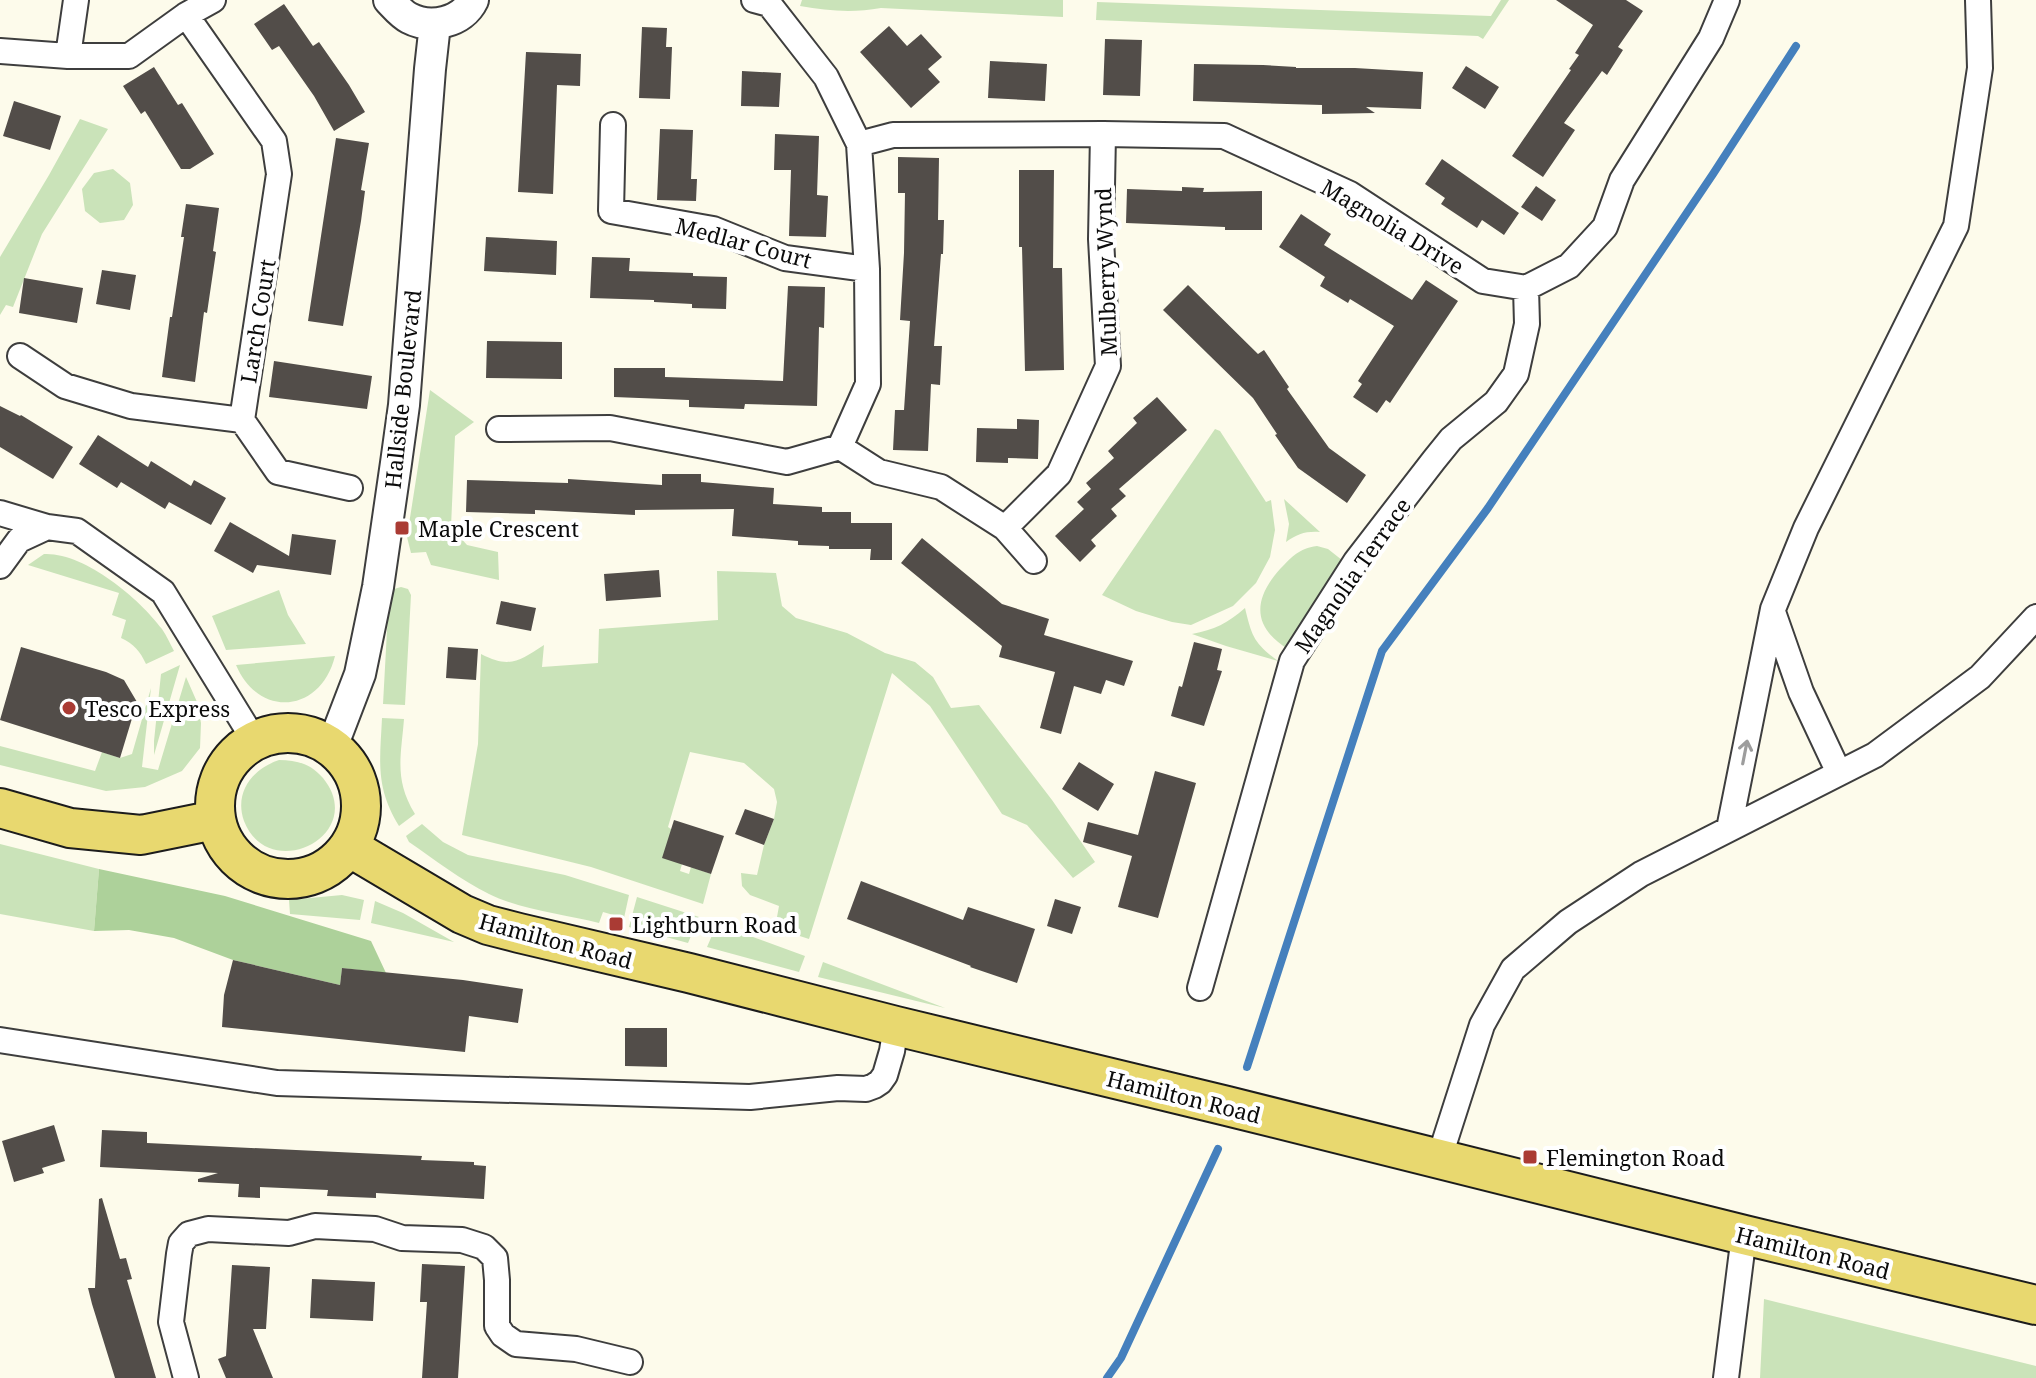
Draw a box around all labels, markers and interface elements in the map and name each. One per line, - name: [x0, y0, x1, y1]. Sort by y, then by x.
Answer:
- street label: Magnolia Drive: [1316, 172, 1470, 280]
- street label: Mulberry Wynd: [1087, 187, 1123, 357]
- street label: Medlar Court: [673, 209, 815, 275]
- street label: Larch Court: [232, 257, 282, 385]
- street label: Hallside Boulevard: [377, 287, 427, 490]
- street label: Magnolia Terrace: [1287, 491, 1417, 659]
- place label: Maple Crescent: [418, 513, 579, 543]
- marker: Maple Crescent: [393, 519, 411, 537]
- place label: Tesco Express: [85, 693, 230, 723]
- marker: Tesco Express: [60, 699, 78, 717]
- one-way arrow: [1738, 740, 1753, 766]
- street label: Hamilton Road: [476, 905, 637, 975]
- place label: Lightburn Road: [632, 909, 798, 939]
- marker: Lightburn Road: [607, 915, 625, 933]
- street label: Hamilton Road: [1104, 1062, 1265, 1130]
- place label: Flemington Road: [1546, 1142, 1725, 1172]
- marker: Flemington Road: [1521, 1148, 1539, 1166]
- street label: Hamilton Road: [1733, 1218, 1894, 1286]

